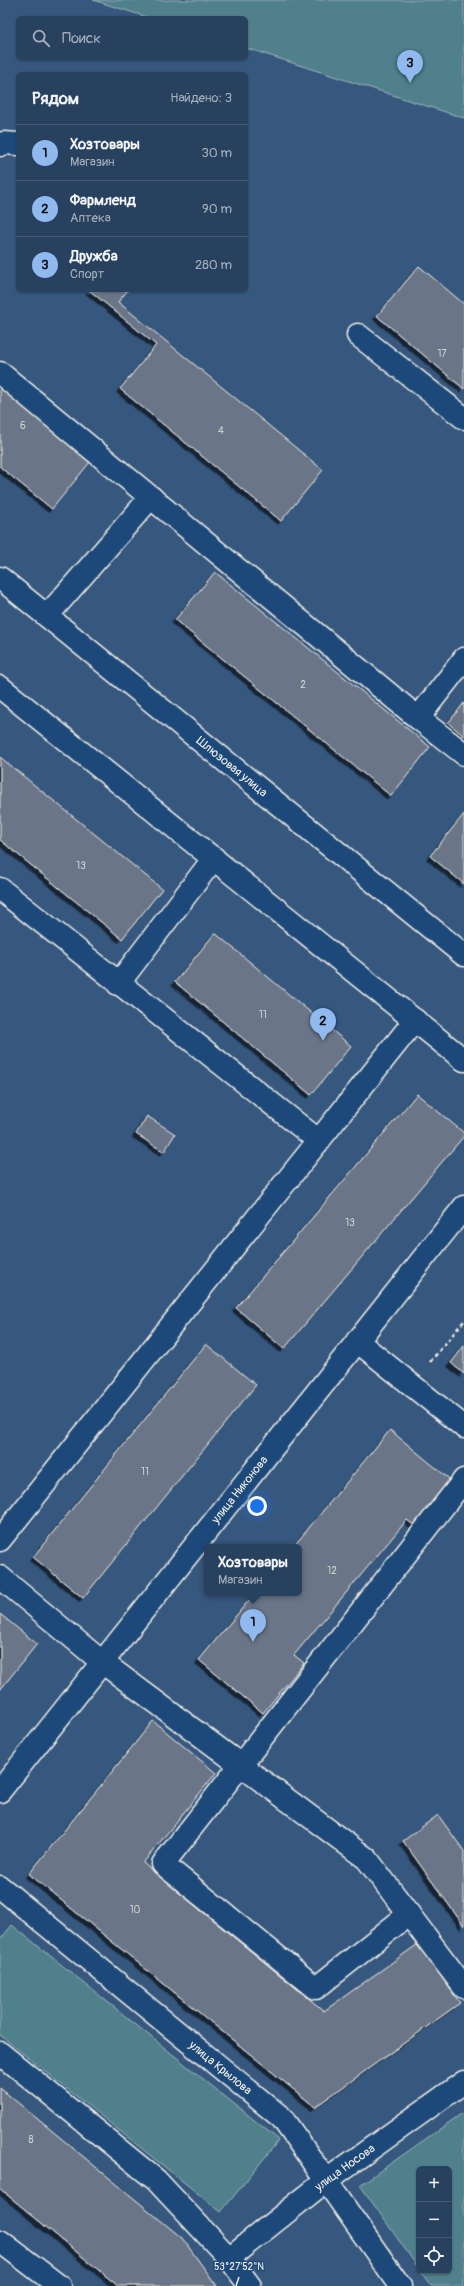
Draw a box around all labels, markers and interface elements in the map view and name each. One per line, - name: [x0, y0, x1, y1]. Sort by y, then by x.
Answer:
- search box: [16, 16, 248, 60]
- icon: search: [30, 27, 52, 49]
- text: Поиск: [62, 29, 101, 48]
- pin: 3: [397, 50, 423, 83]
- text: Рядом: [32, 88, 79, 109]
- text: Найдено: 3: [170, 90, 232, 106]
- text: Хозтовары: [70, 135, 140, 154]
- text: 1: [42, 145, 48, 161]
- text: 30 m: [202, 145, 232, 161]
- text: Магазин: [70, 154, 114, 170]
- text: Фармленд: [70, 191, 136, 210]
- text: 2: [41, 201, 49, 217]
- text: 90 m: [202, 201, 232, 217]
- text: Аптека: [70, 210, 111, 226]
- text: Дружба: [70, 247, 118, 266]
- text: 3: [41, 257, 49, 273]
- text: 280 m: [195, 257, 232, 273]
- text: Спорт: [70, 266, 104, 282]
- house number: 17: [437, 348, 447, 360]
- house number: 6: [20, 420, 26, 432]
- house number: 4: [218, 425, 224, 437]
- house number: 2: [300, 679, 306, 691]
- street label: Шлюзовая улица: [193, 734, 271, 801]
- house number: 13: [76, 860, 86, 872]
- pin: 2: [310, 1008, 336, 1041]
- house number: 11: [259, 1009, 267, 1021]
- house number: 13: [345, 1217, 355, 1229]
- street label: улица Никонова: [208, 1453, 272, 1527]
- house number: 11: [141, 1466, 149, 1478]
- your location: [247, 1496, 267, 1516]
- popup: [204, 1544, 302, 1596]
- text: Хозтовары: [218, 1553, 288, 1572]
- house number: 12: [327, 1565, 337, 1577]
- text: Магазин: [218, 1572, 262, 1588]
- pin: 1: [240, 1609, 266, 1642]
- house number: 10: [130, 1904, 141, 1916]
- street label: улица Крылова: [185, 2037, 255, 2098]
- house number: 8: [28, 2134, 34, 2146]
- street label: улица Носова: [311, 2141, 378, 2195]
- map controls: [416, 2166, 452, 2274]
- button: +: [416, 2166, 452, 2202]
- button: −: [416, 2202, 452, 2238]
- button: locate: [416, 2238, 452, 2274]
- text: 53°27'52"N: [214, 2261, 264, 2273]

